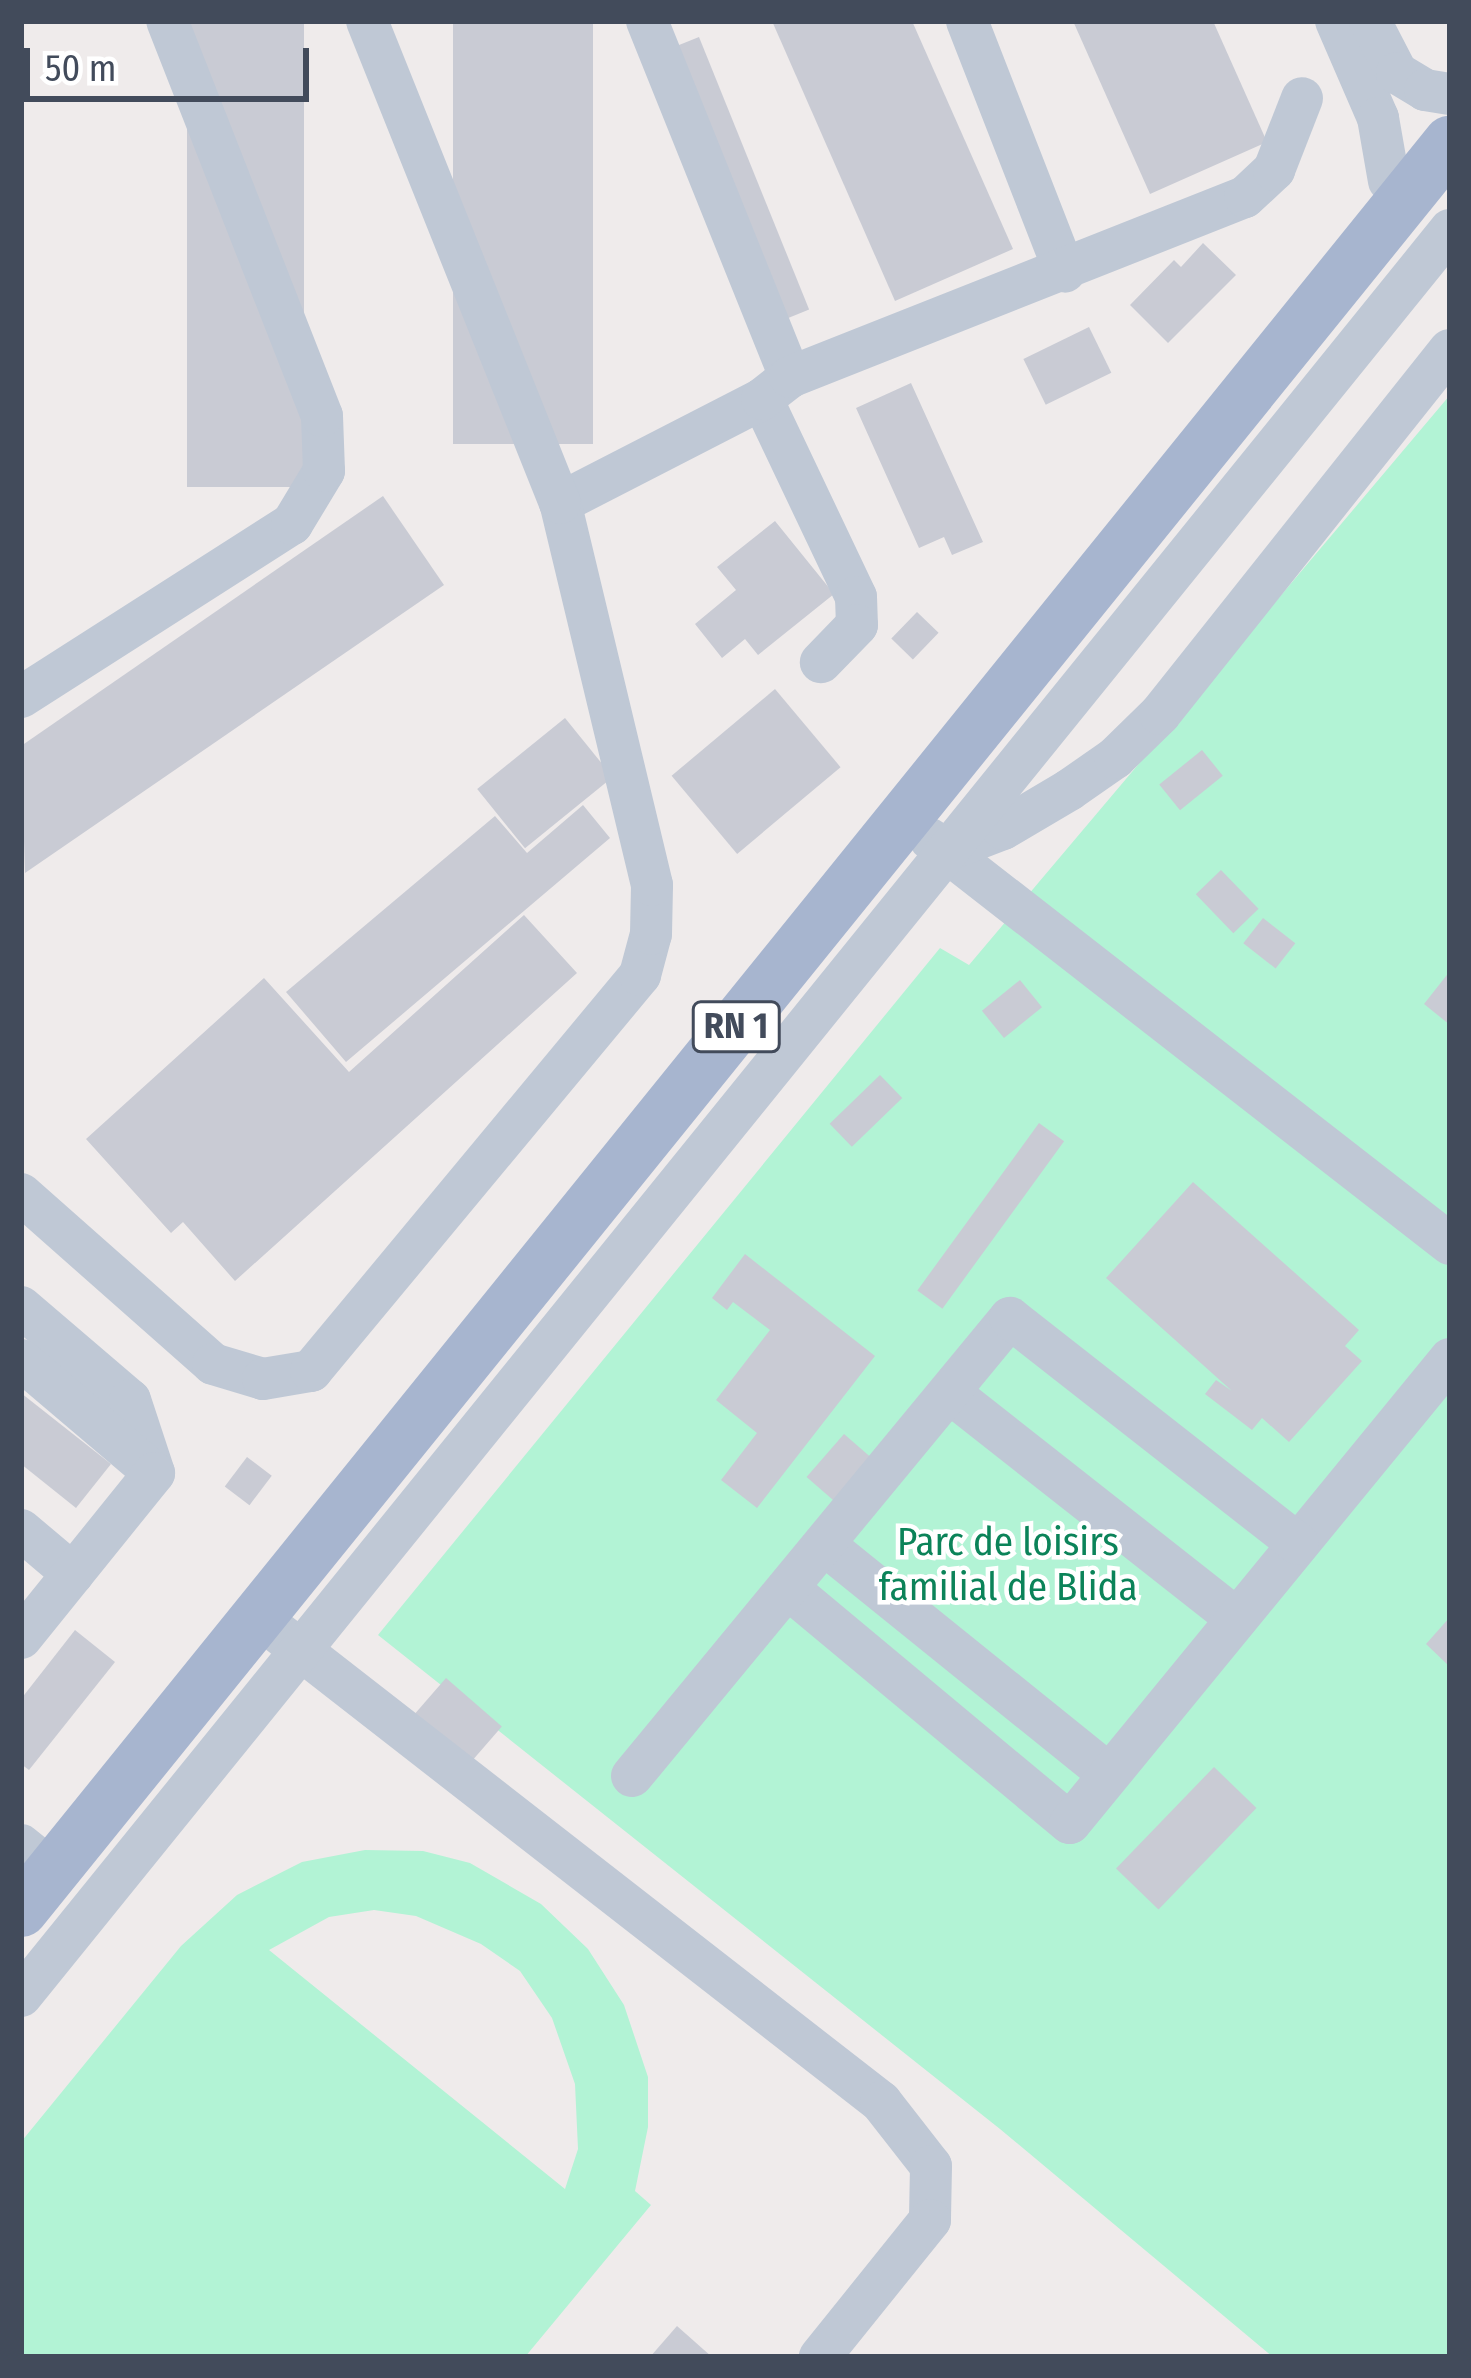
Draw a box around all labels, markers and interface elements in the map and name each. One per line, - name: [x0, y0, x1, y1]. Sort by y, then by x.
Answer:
- scale bar: [30, 24, 315, 98]
- text: 50 m: [45, 47, 116, 91]
- road number: RN 1: [691, 997, 781, 1057]
- park label: Parc de loisirs familial de Blida: [878, 1520, 1138, 1611]

